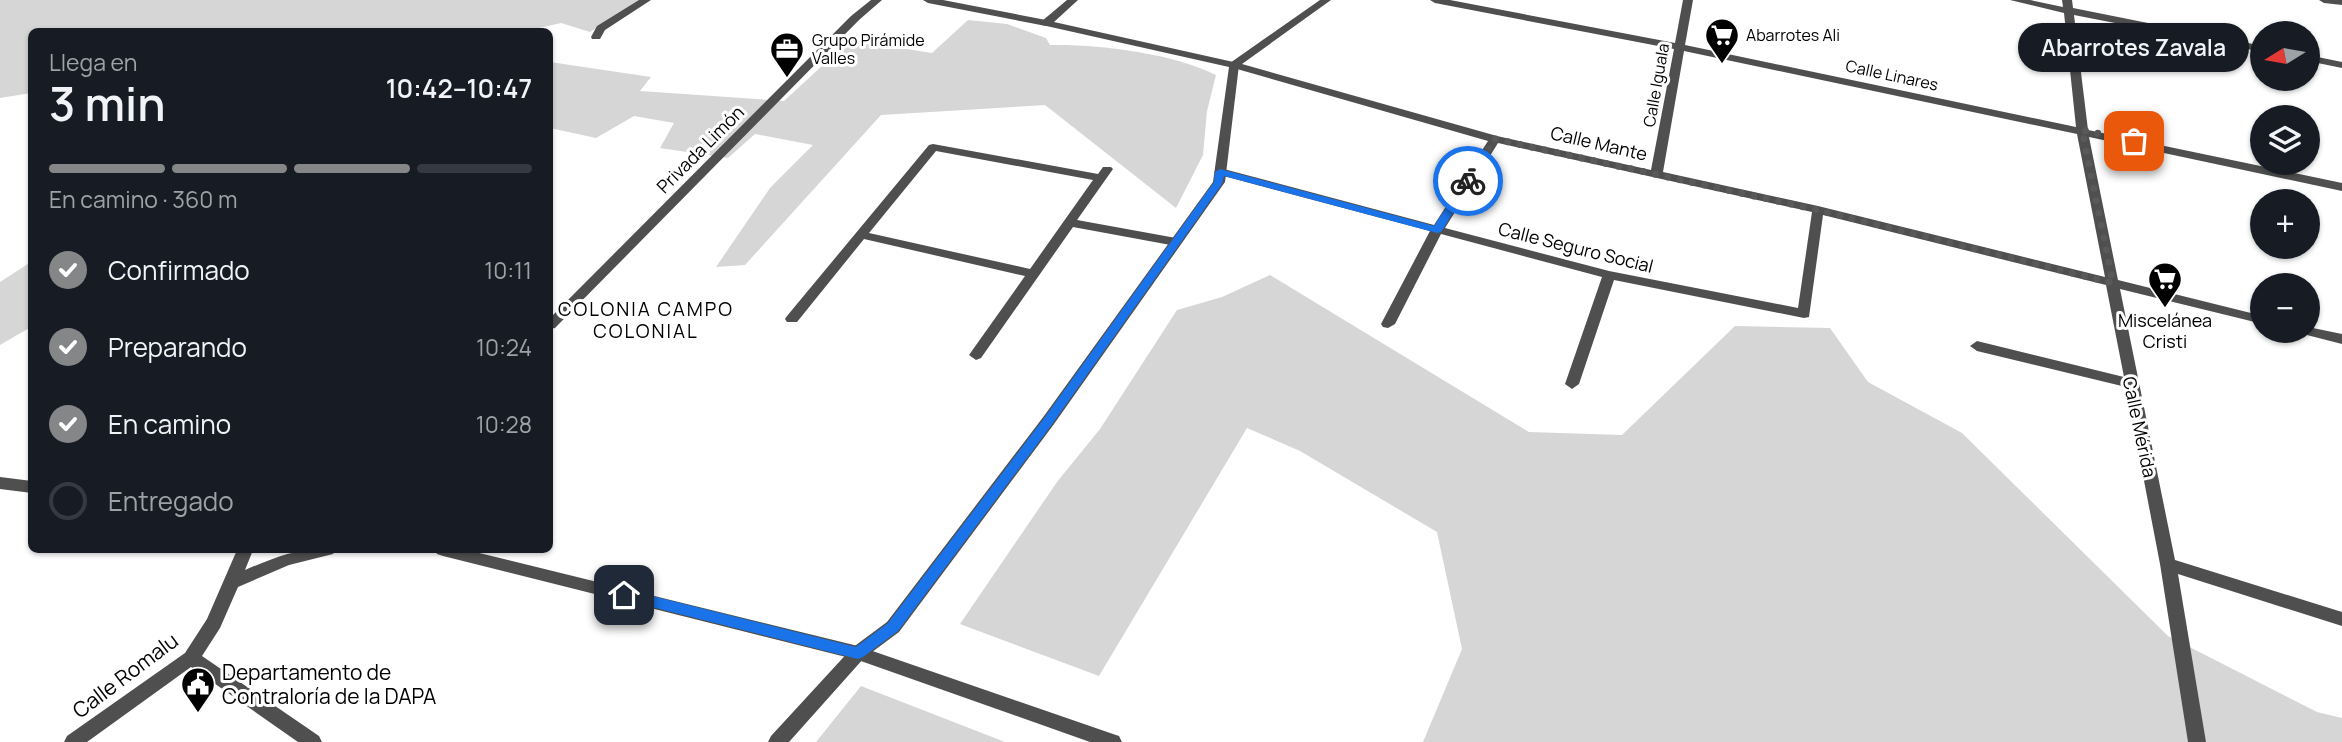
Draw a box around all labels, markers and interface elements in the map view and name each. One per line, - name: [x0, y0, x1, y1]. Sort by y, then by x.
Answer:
- supermarket icon: Abarrotes Ali: [1703, 16, 1741, 65]
- north arrow: [2250, 21, 2320, 91]
- map controls: [2250, 21, 2320, 343]
- callout: Abarrotes Zavala: [2018, 22, 2250, 71]
- place label: Abarrotes Ali: [1746, 24, 1840, 46]
- place label: Grupo Pirámide Valles: [812, 29, 925, 69]
- office icon: Grupo Pirámide Valles: [768, 30, 806, 79]
- text: Abarrotes Zavala: [2041, 31, 2226, 63]
- street label: Calle Iguala: [1638, 41, 1674, 129]
- text: Llega en: [49, 46, 137, 78]
- street label: Calle Linares: [1844, 54, 1940, 96]
- text: 10:42–10:47: [386, 70, 532, 106]
- text: 3 min: [49, 72, 166, 135]
- street label: Privada Limón: [651, 100, 749, 198]
- button: layers: [2250, 105, 2320, 175]
- pin: [2104, 111, 2164, 171]
- street label: Calle Mante: [1548, 120, 1650, 166]
- icon: bag: [2115, 122, 2153, 160]
- courier: [1433, 146, 1503, 216]
- icon: bike: [1449, 162, 1487, 200]
- text: En camino · 360 m: [49, 183, 237, 215]
- button: +: [2250, 189, 2320, 259]
- street label: Calle Seguro Social: [1496, 216, 1656, 278]
- icon: check: [49, 251, 87, 289]
- text: Confirmado: [108, 252, 250, 288]
- text: 10:11: [484, 254, 532, 286]
- supermarket icon: Miscelánea Cristi: [2146, 260, 2184, 309]
- button: −: [2250, 273, 2320, 343]
- district label: COLONIA CAMPO COLONIAL: [558, 296, 734, 344]
- place label: Miscelánea Cristi: [2118, 308, 2212, 353]
- icon: check: [49, 328, 87, 366]
- text: Preparando: [108, 329, 247, 365]
- text: 10:24: [476, 331, 532, 363]
- street label: Calle Mérida: [2118, 374, 2162, 480]
- icon: check: [49, 405, 87, 443]
- text: En camino: [108, 406, 231, 442]
- text: 10:28: [476, 408, 532, 440]
- text: Entregado: [108, 483, 234, 519]
- pin: [594, 565, 654, 625]
- icon: home: [605, 576, 643, 614]
- street label: Calle Romalu: [66, 626, 184, 724]
- place label: Departamento de Contraloría de la DAPA: [222, 658, 436, 710]
- public building icon: Departamento de Contraloría de la DAPA: [179, 665, 217, 714]

